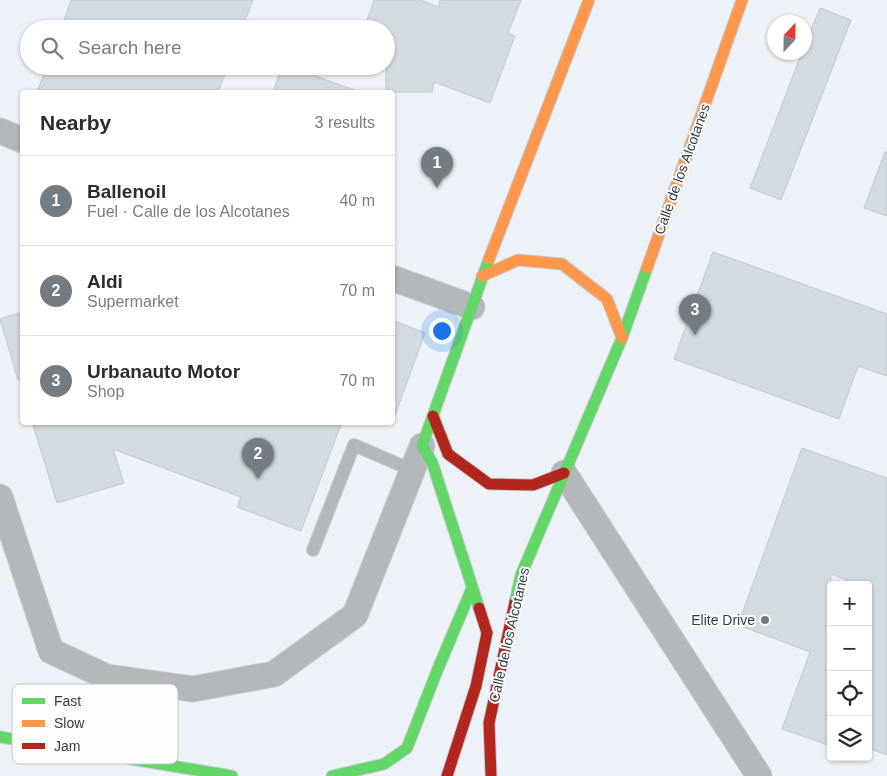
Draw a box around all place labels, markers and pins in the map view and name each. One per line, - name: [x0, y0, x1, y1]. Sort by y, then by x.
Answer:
- pin: 1: [421, 147, 453, 188]
- pin: 3: [679, 294, 711, 335]
- pin: 2: [242, 438, 274, 479]
- place label: Elite Drive: [691, 612, 755, 628]
- marker: Elite Drive: [759, 614, 771, 626]

